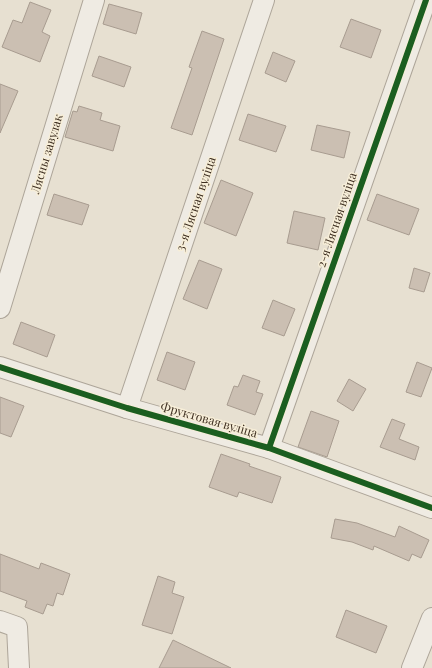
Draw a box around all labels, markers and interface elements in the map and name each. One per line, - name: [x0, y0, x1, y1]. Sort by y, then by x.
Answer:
- street label: Лясны завулак: [26, 112, 66, 196]
- street label: 3-я Лясная вуліца: [171, 154, 219, 253]
- street label: 2-я Лясная вуліца: [312, 170, 360, 269]
- street label: Фруктовая вуліца: [159, 398, 260, 441]

